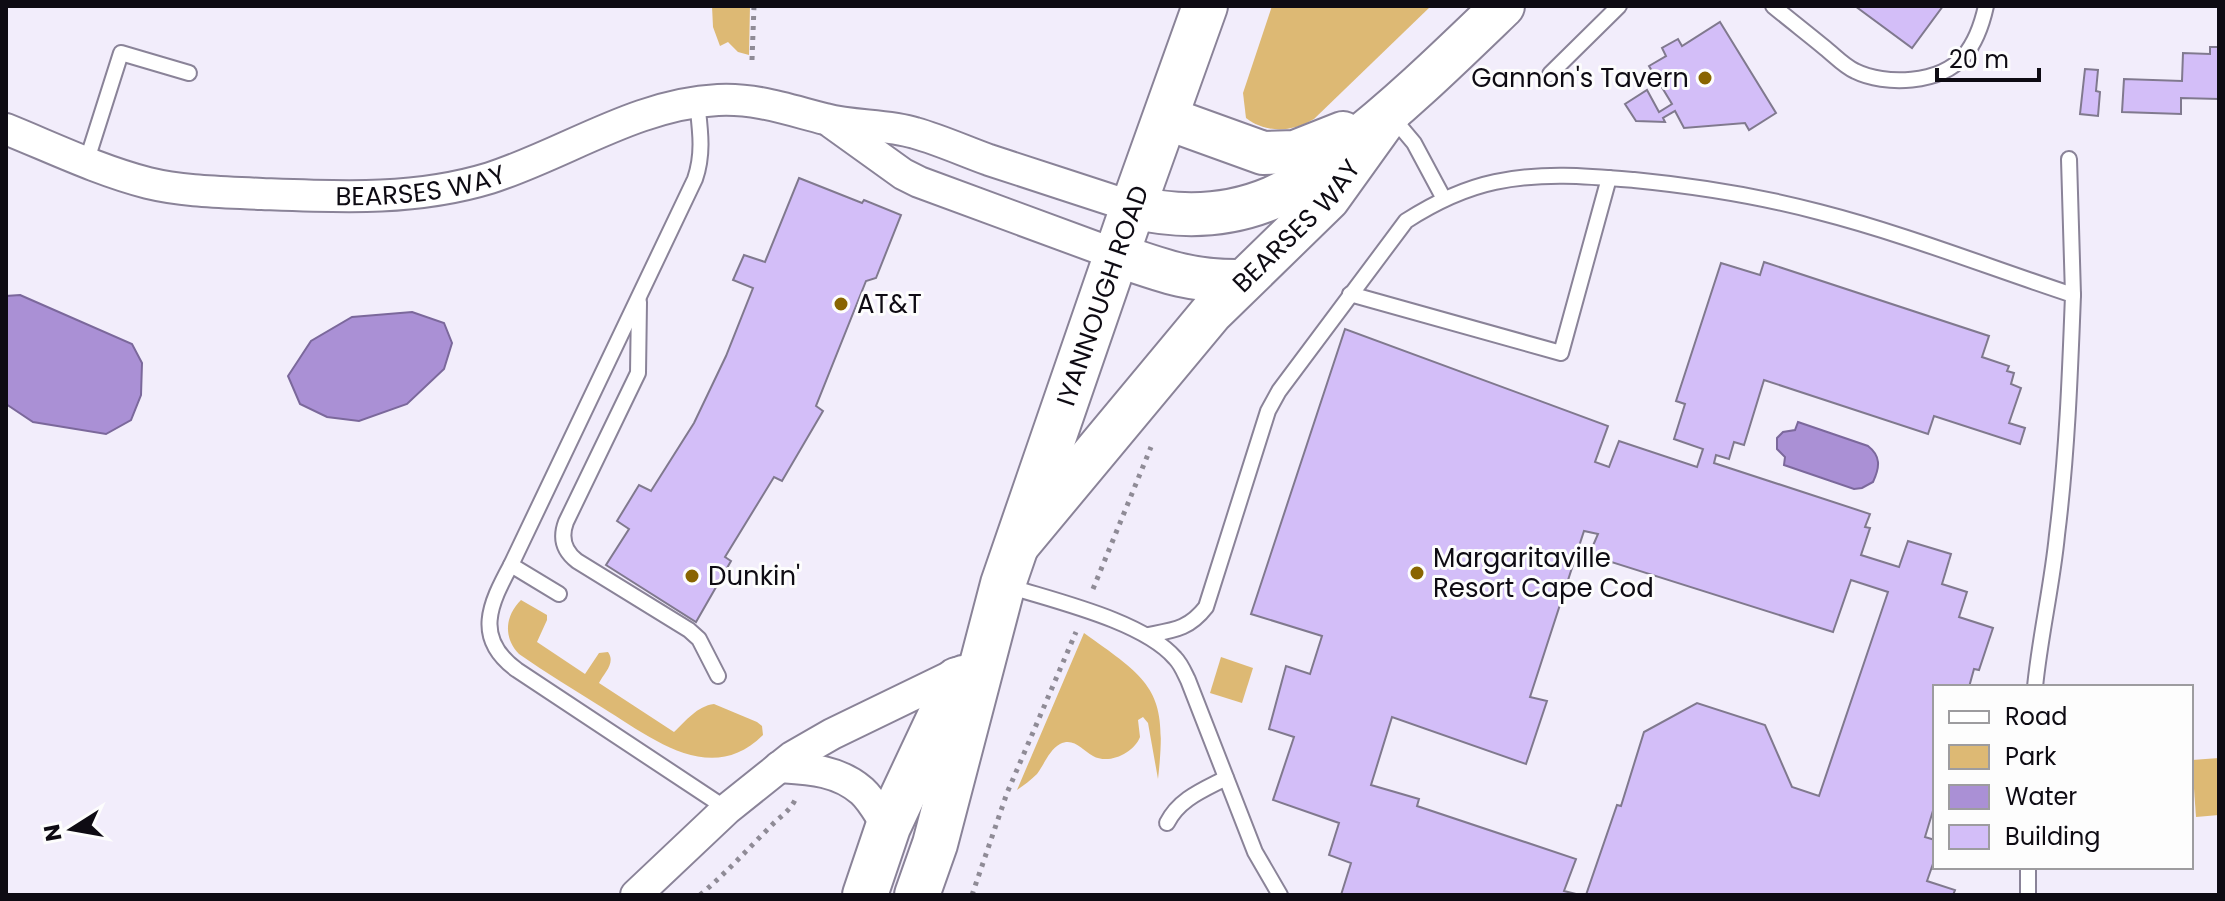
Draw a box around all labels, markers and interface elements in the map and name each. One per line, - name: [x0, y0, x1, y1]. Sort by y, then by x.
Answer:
- scale bar: [1937, 32, 2039, 82]
- text: 20 m: [1949, 43, 2009, 76]
- place label: Gannon's Tavern: [1471, 60, 1689, 96]
- marker: Gannon's Tavern: [1696, 69, 1714, 87]
- street label: BEARSES WAY: [1225, 152, 1369, 300]
- street label: BEARSES WAY: [335, 156, 510, 214]
- street label: IYANNOUGH ROAD: [1048, 180, 1157, 411]
- place label: AT&T: [857, 286, 922, 322]
- marker: AT&T: [832, 295, 850, 313]
- place label: Margaritaville Resort Cape Cod: [1433, 540, 1654, 606]
- place label: Dunkin': [708, 558, 800, 594]
- marker: Margaritaville Resort Cape Cod: [1408, 564, 1426, 582]
- marker: Dunkin': [683, 567, 701, 585]
- legend: [1933, 685, 2193, 869]
- text: Road: [2005, 700, 2067, 733]
- text: Park: [2005, 740, 2057, 773]
- text: Water: [2005, 780, 2077, 813]
- north arrow: [32, 789, 112, 869]
- text: Building: [2005, 820, 2101, 853]
- text: N: [36, 822, 70, 844]

